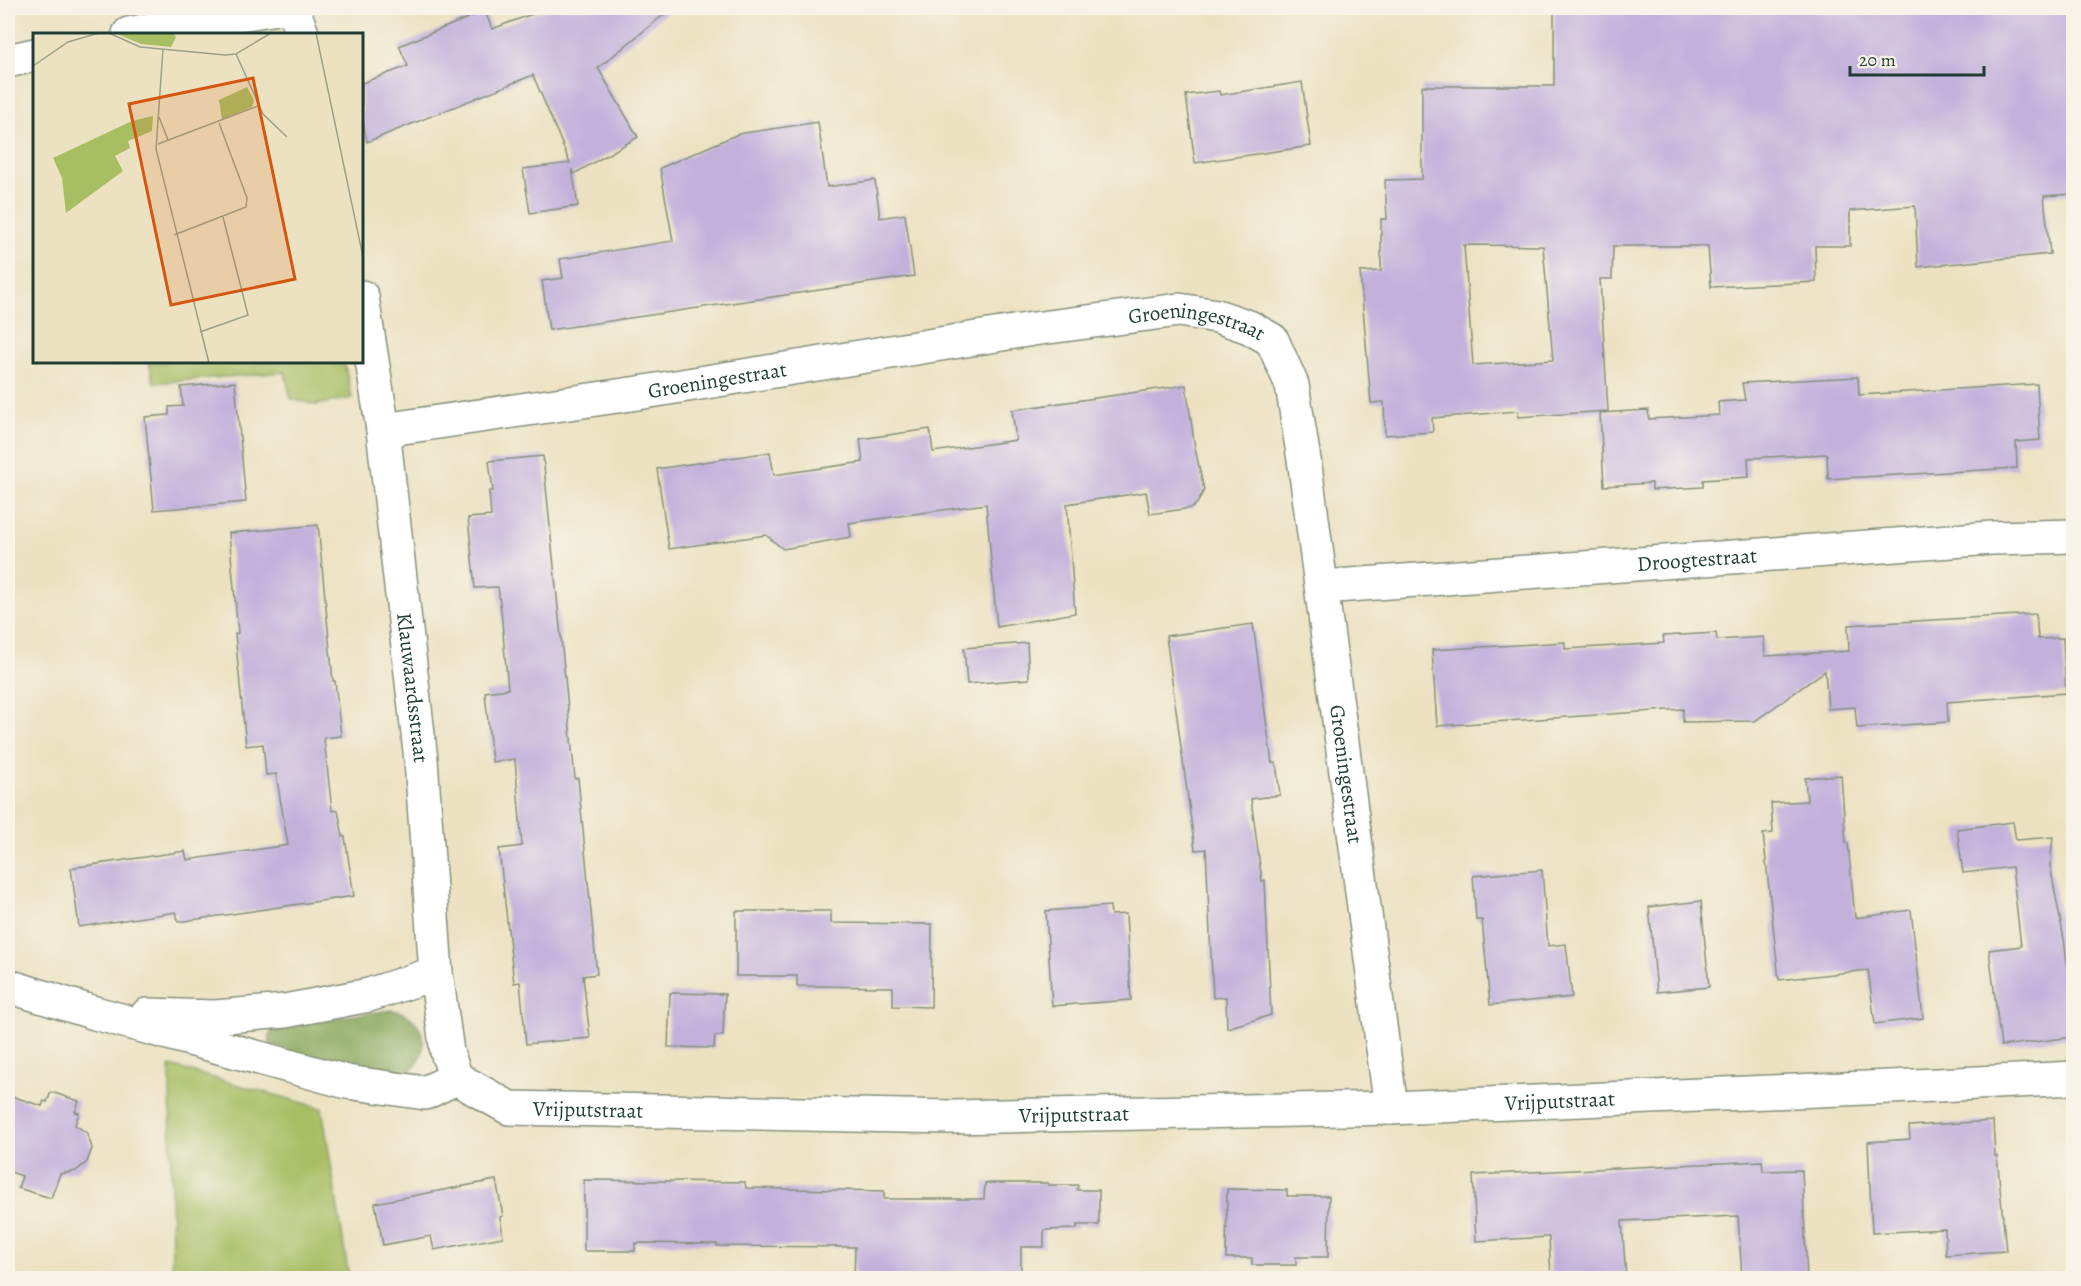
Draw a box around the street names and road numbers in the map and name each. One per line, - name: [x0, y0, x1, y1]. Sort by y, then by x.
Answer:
- street label: Groeningestraat: [1127, 296, 1270, 347]
- street label: Groeningestraat: [646, 355, 789, 405]
- street label: Droogtestraat: [1636, 541, 1758, 578]
- street label: Klauwaardsstraat: [390, 611, 435, 764]
- street label: Groeningestraat: [1323, 703, 1369, 845]
- street label: Vrijputstraat: [1503, 1085, 1616, 1117]
- street label: Vrijputstraat: [532, 1094, 644, 1125]
- street label: Vrijputstraat: [1018, 1099, 1130, 1130]

